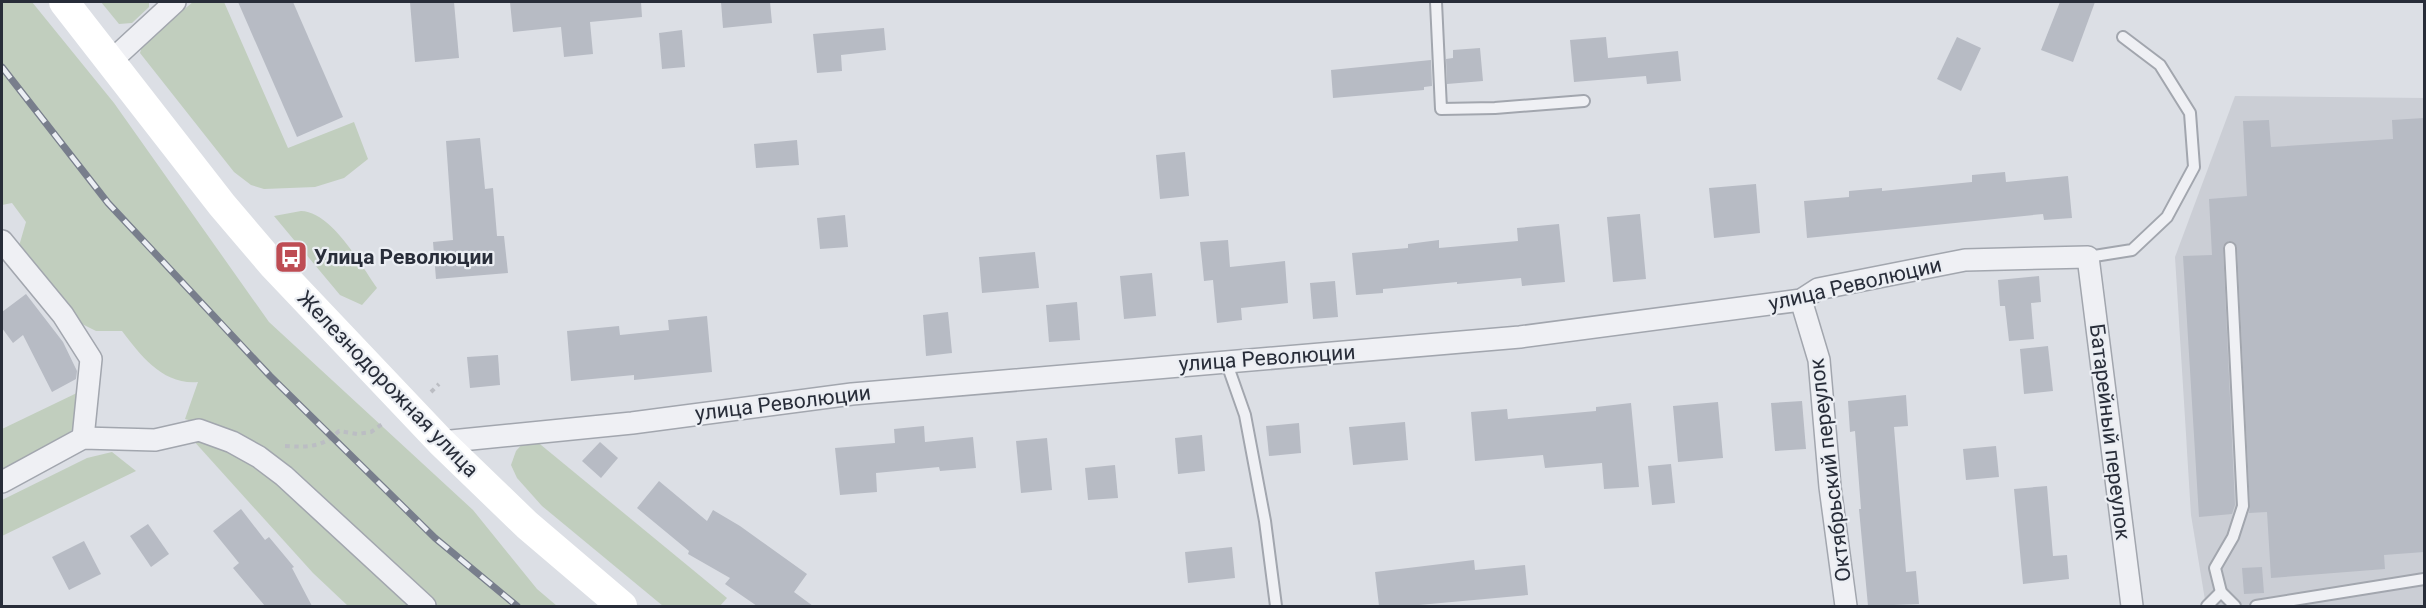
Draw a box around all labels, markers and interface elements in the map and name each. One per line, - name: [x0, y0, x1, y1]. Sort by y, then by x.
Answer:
- bus stop icon: Улица Революции: [273, 239, 309, 275]
- place label: Улица Революции: [314, 245, 493, 269]
- street label: улица Революции: [1766, 252, 1944, 316]
- street label: Железнодорожная улица: [293, 286, 483, 482]
- street label: Батарейный переулок: [2085, 323, 2135, 542]
- street label: улица Революции: [1178, 340, 1356, 376]
- street label: Октябрьский переулок: [1804, 356, 1856, 583]
- street label: улица Революции: [694, 380, 872, 426]

